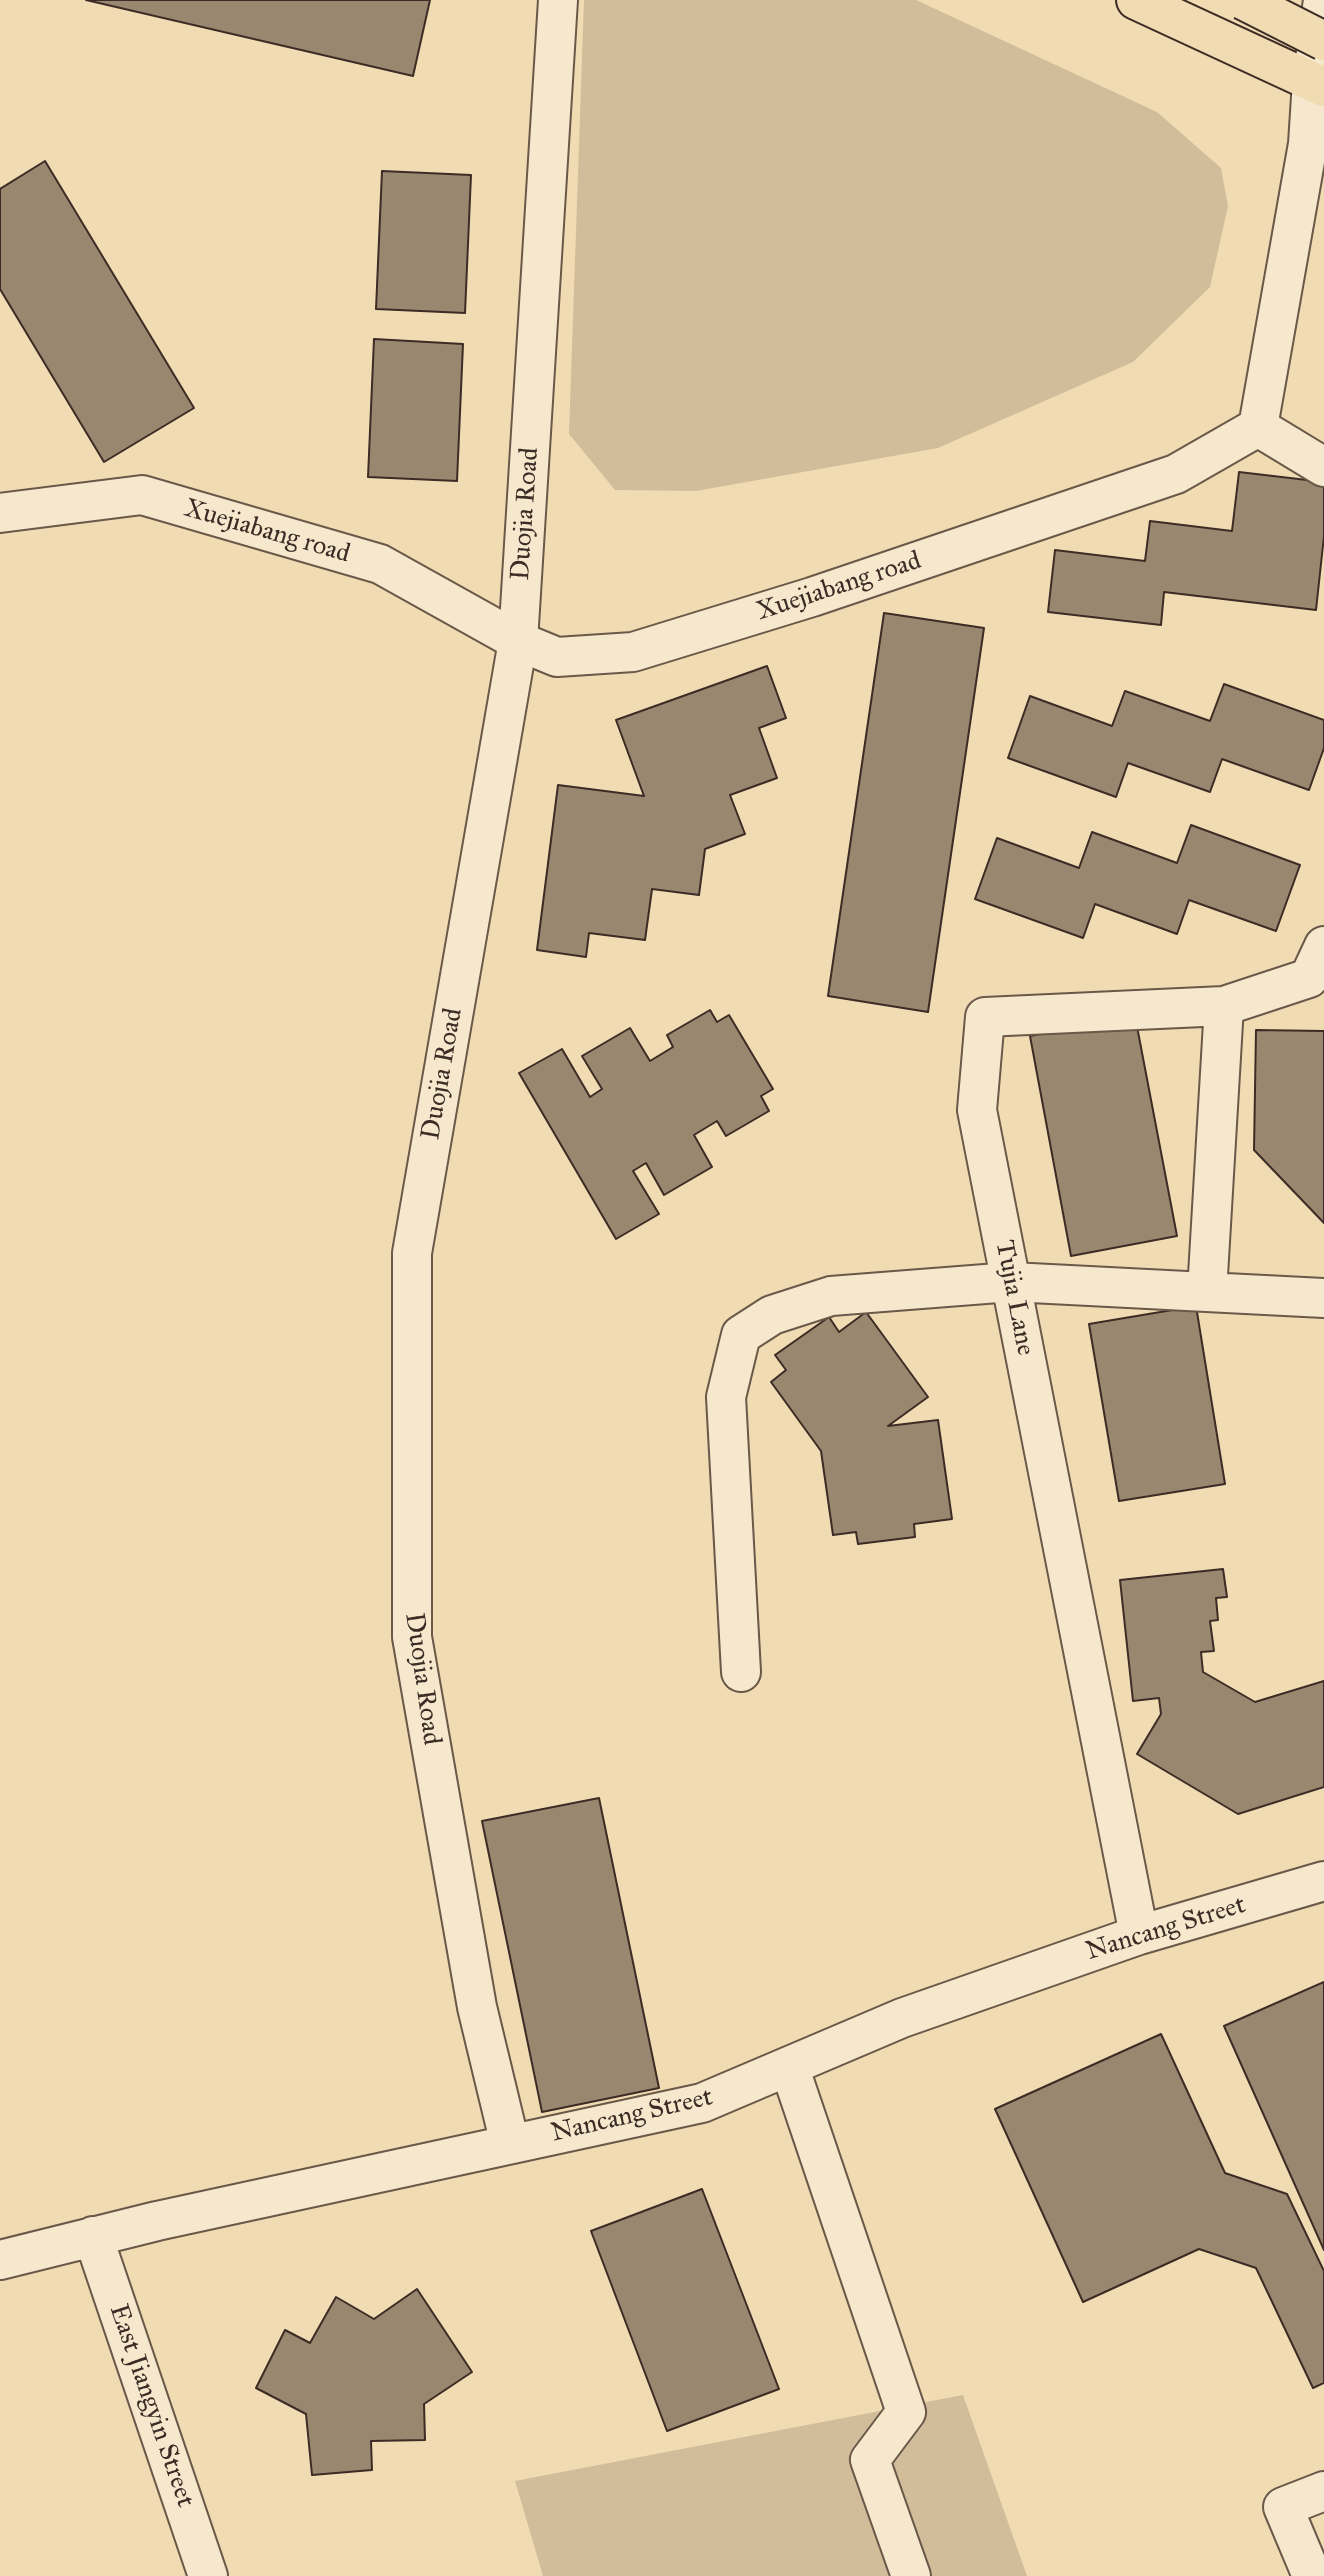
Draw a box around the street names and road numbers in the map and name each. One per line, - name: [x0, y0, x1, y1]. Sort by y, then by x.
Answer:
- street label: Duojia Road: [506, 447, 546, 581]
- street label: Xuejiabang road: [181, 493, 353, 571]
- street label: Xuejiabang road: [753, 546, 925, 628]
- street label: Duojia Road: [416, 1006, 470, 1142]
- street label: Tujia Lane: [988, 1238, 1040, 1358]
- street label: Duojia Road: [397, 1611, 447, 1747]
- street label: Nancang Street: [1083, 1890, 1249, 1968]
- street label: Nancang Street: [548, 2082, 716, 2150]
- street label: East Jiangyin Street: [102, 2301, 200, 2511]

